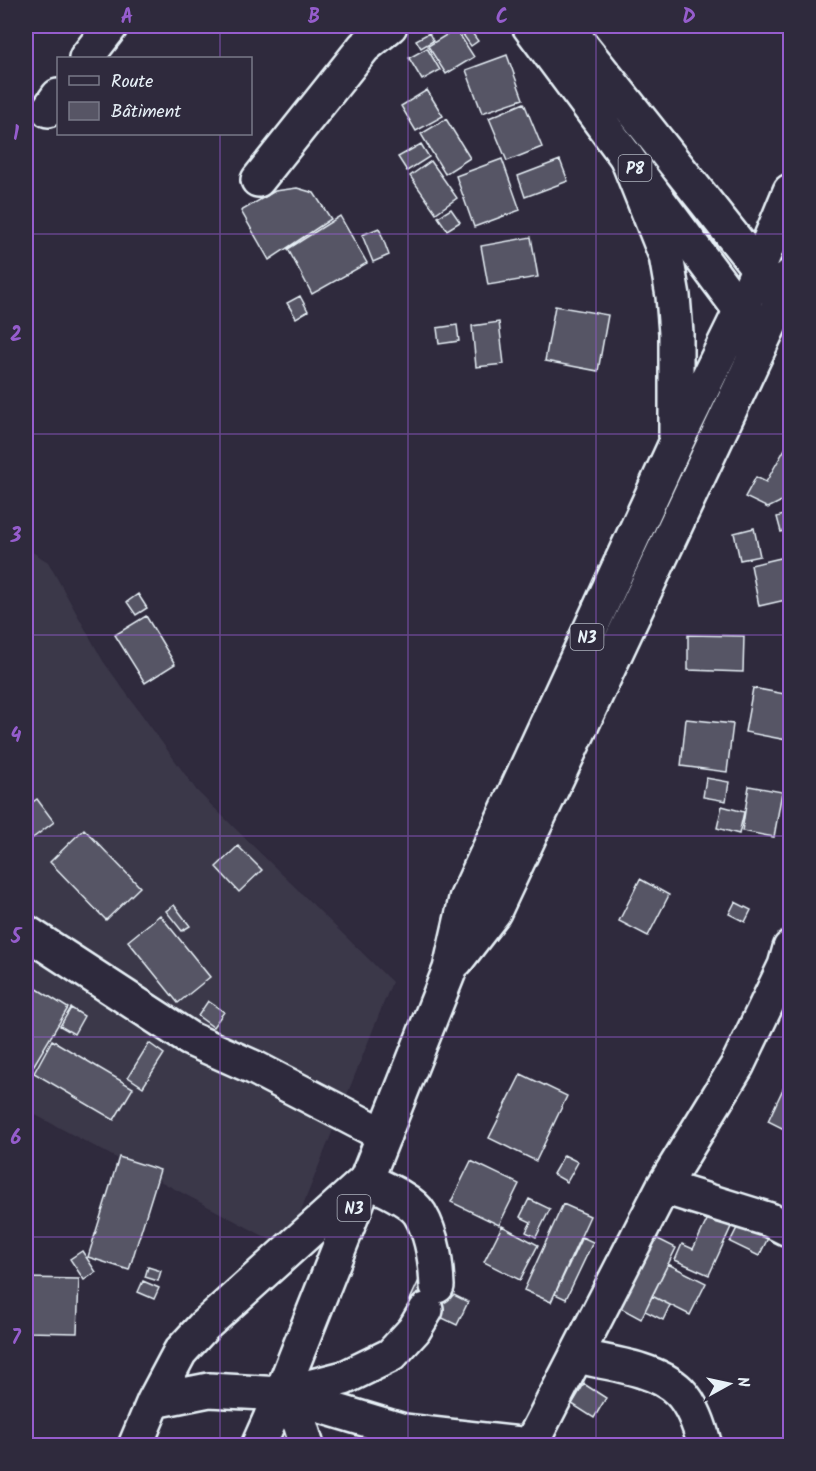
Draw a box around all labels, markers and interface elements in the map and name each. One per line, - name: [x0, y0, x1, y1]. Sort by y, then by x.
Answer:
- text: A: [121, 2, 133, 34]
- text: B: [308, 2, 320, 34]
- text: C: [496, 2, 508, 34]
- text: D: [682, 2, 696, 34]
- legend: [57, 57, 252, 135]
- text: Route: [111, 68, 153, 97]
- text: Bâtiment: [111, 98, 182, 127]
- text: 1: [13, 119, 19, 151]
- road number: P8: [618, 155, 652, 181]
- text: 2: [10, 320, 22, 352]
- text: 3: [10, 521, 22, 553]
- road number: N3: [570, 624, 604, 650]
- text: 4: [11, 721, 22, 753]
- text: 5: [10, 922, 23, 954]
- text: 6: [11, 1123, 22, 1155]
- road number: N3: [338, 1195, 370, 1221]
- text: 7: [11, 1323, 21, 1355]
- north arrow: [699, 1354, 759, 1414]
- text: N: [729, 1375, 755, 1389]

